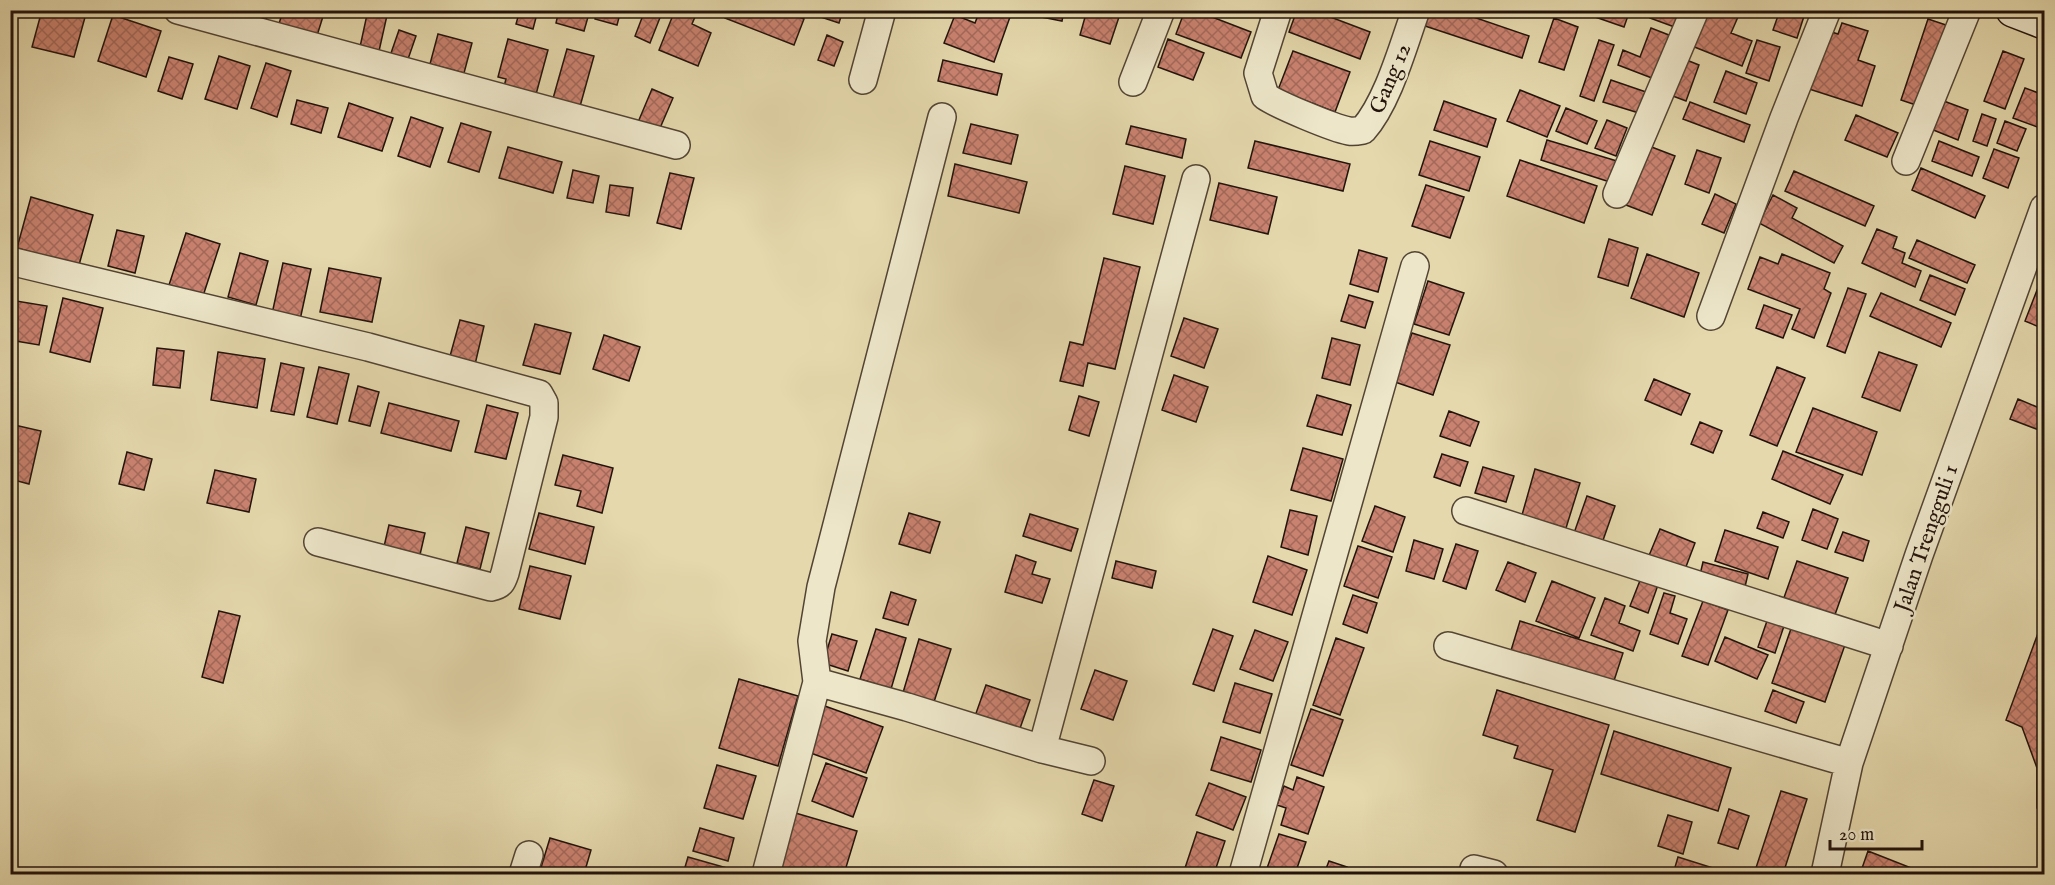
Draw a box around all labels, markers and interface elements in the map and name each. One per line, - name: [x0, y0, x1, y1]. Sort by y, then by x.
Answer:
- street label: Gang 12: [1363, 39, 1418, 118]
- street label: Jalan Trengguli 1: [1888, 461, 1965, 619]
- scale bar: [1830, 813, 1922, 851]
- text: 20 m: [1839, 824, 1874, 847]

